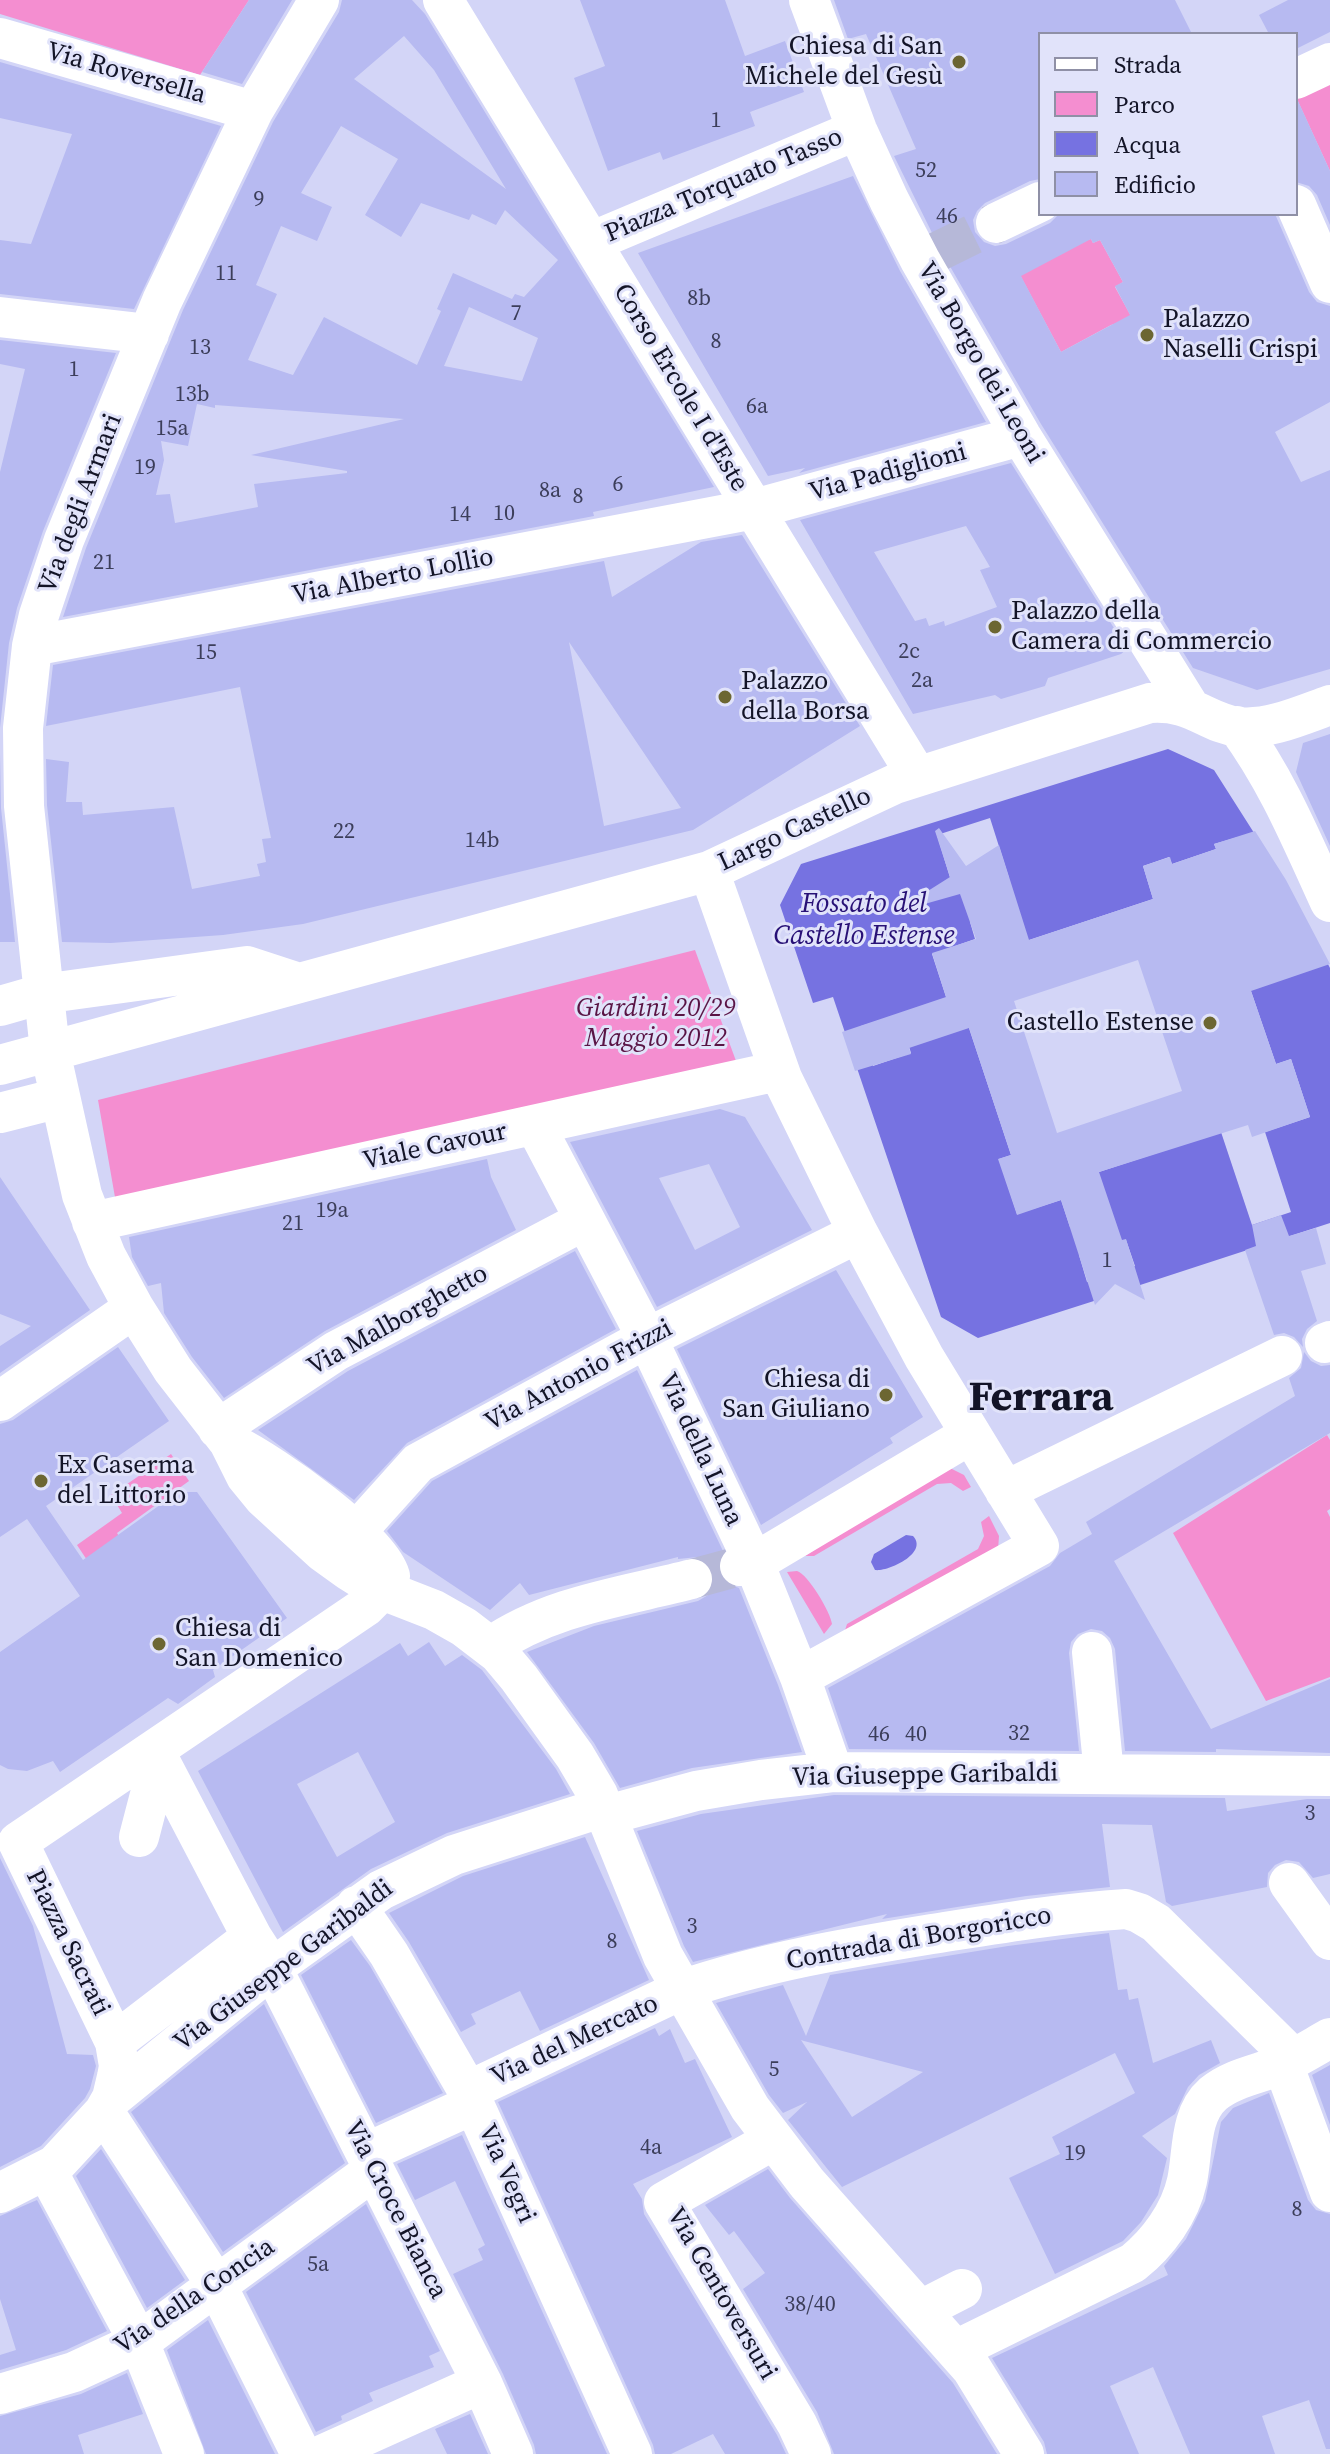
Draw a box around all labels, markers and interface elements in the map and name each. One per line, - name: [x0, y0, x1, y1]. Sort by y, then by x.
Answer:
- place label: Chiesa di San Michele del Gesù: [745, 31, 943, 92]
- legend: [1038, 32, 1298, 216]
- street label: Via Roversella: [43, 36, 209, 112]
- text: Strada: [1114, 48, 1182, 81]
- marker: Chiesa di San Michele del Gesù: [950, 53, 968, 71]
- text: Parco: [1114, 88, 1175, 121]
- house number: 1: [711, 108, 721, 134]
- street label: Piazza Torquato Tasso: [601, 122, 847, 250]
- text: Acqua: [1114, 128, 1181, 161]
- house number: 52: [915, 158, 937, 184]
- text: Edificio: [1114, 168, 1196, 201]
- house number: 9: [254, 187, 264, 213]
- house number: 46: [936, 204, 958, 230]
- street label: Via Borgo dei Leoni: [910, 257, 1050, 469]
- house number: 11: [215, 261, 237, 287]
- street label: Corso Ercole I d'Este: [606, 279, 754, 497]
- house number: 8b: [687, 286, 711, 312]
- house number: 7: [511, 301, 521, 327]
- place label: Palazzo Naselli Crispi: [1163, 304, 1318, 366]
- marker: Palazzo Naselli Crispi: [1138, 326, 1156, 344]
- house number: 8: [711, 329, 721, 355]
- house number: 13: [189, 335, 211, 361]
- house number: 1: [69, 357, 79, 383]
- house number: 13b: [175, 382, 209, 408]
- house number: 6a: [746, 394, 768, 420]
- street label: Via degli Armari: [32, 410, 130, 598]
- house number: 15a: [155, 416, 189, 442]
- street label: Via Padiglioni: [806, 437, 970, 509]
- house number: 19: [134, 455, 156, 481]
- house number: 6: [613, 472, 623, 498]
- house number: 8a: [539, 478, 561, 504]
- house number: 8: [573, 484, 583, 510]
- house number: 10: [493, 501, 515, 527]
- house number: 14: [449, 502, 471, 528]
- street label: Via Alberto Lollio: [290, 542, 496, 612]
- house number: 21: [93, 550, 115, 576]
- place label: Palazzo della Camera di Commercio: [1011, 596, 1272, 658]
- marker: Palazzo della Camera di Commercio: [986, 618, 1004, 636]
- house number: 2c: [898, 639, 920, 665]
- house number: 15: [195, 640, 217, 666]
- place label: Palazzo della Borsa: [741, 666, 869, 728]
- house number: 2a: [911, 668, 933, 694]
- marker: Palazzo della Borsa: [716, 688, 734, 706]
- street label: Largo Castello: [714, 781, 876, 879]
- house number: 22: [333, 819, 355, 845]
- house number: 14b: [465, 828, 499, 854]
- water label: Fossato del Castello Estense: [773, 888, 955, 954]
- park label: Giardini 20/29 Maggio 2012: [576, 993, 736, 1054]
- place label: Castello Estense: [1007, 1007, 1194, 1039]
- marker: Castello Estense: [1201, 1014, 1219, 1032]
- street label: Viale Cavour: [360, 1116, 510, 1178]
- house number: 19a: [315, 1198, 349, 1224]
- house number: 21: [282, 1211, 304, 1237]
- house number: 1: [1102, 1248, 1112, 1274]
- street label: Via Malborghetto: [302, 1259, 494, 1383]
- street label: Via Antonio Frizzi: [480, 1313, 678, 1439]
- place label: Chiesa di San Giuliano: [723, 1364, 870, 1426]
- street label: Via della Luna: [651, 1369, 749, 1531]
- district label: Ferrara: [968, 1374, 1114, 1424]
- marker: Chiesa di San Giuliano: [877, 1386, 895, 1404]
- place label: Ex Caserma del Littorio: [57, 1450, 194, 1512]
- marker: Ex Caserma del Littorio: [32, 1472, 50, 1490]
- place label: Chiesa di San Domenico: [175, 1613, 343, 1674]
- marker: Chiesa di San Domenico: [150, 1635, 168, 1653]
- house number: 32: [1008, 1721, 1030, 1747]
- house number: 46: [868, 1722, 890, 1748]
- house number: 40: [905, 1722, 927, 1748]
- street label: Via Giuseppe Garibaldi: [792, 1758, 1058, 1794]
- house number: 3: [1305, 1801, 1315, 1827]
- street label: Piazza Sacrati: [18, 1865, 116, 2021]
- street label: Via Giuseppe Garibaldi: [168, 1873, 400, 2059]
- street label: Contrada di Borgoricco: [784, 1900, 1054, 1978]
- house number: 3: [687, 1914, 697, 1940]
- house number: 8: [607, 1929, 617, 1955]
- street label: Via del Mercato: [486, 1989, 664, 2093]
- house number: 5: [769, 2057, 779, 2083]
- street label: Via Croce Bianca: [337, 2116, 453, 2304]
- street label: Via Vegri: [470, 2120, 542, 2228]
- house number: 4a: [640, 2135, 662, 2161]
- house number: 19: [1064, 2141, 1086, 2167]
- house number: 8: [1292, 2197, 1302, 2223]
- street label: Via Centoversuri: [659, 2202, 783, 2386]
- street label: Via della Concia: [109, 2232, 281, 2362]
- house number: 5a: [307, 2252, 329, 2278]
- house number: 38/40: [784, 2292, 836, 2318]

